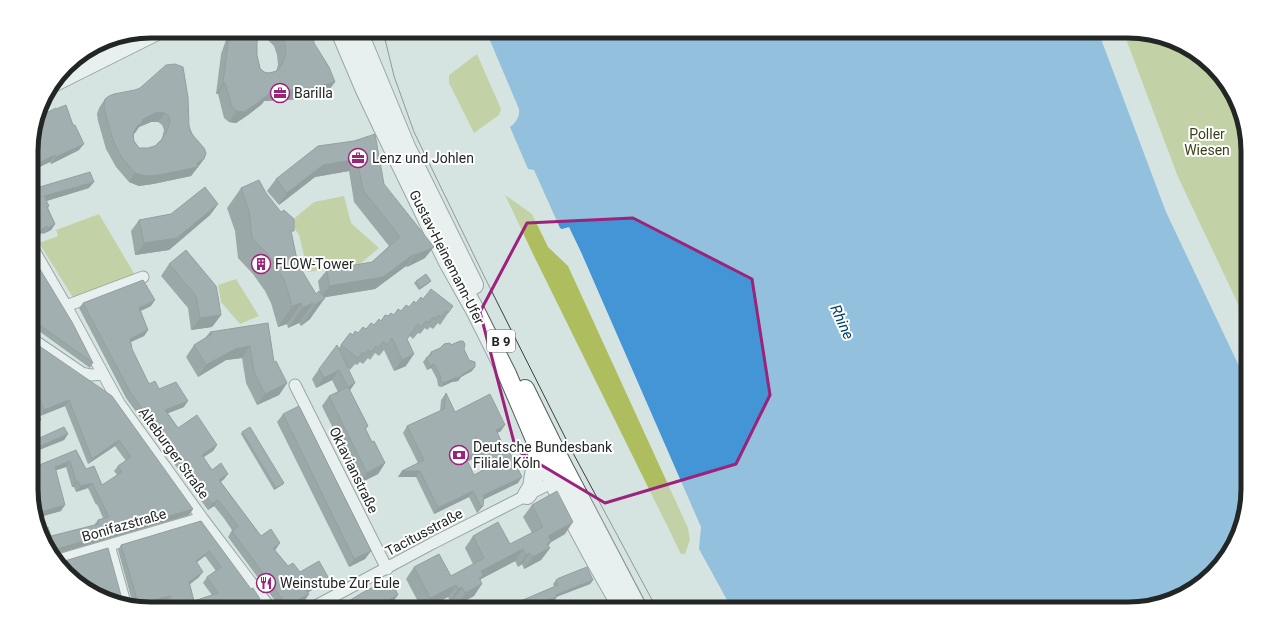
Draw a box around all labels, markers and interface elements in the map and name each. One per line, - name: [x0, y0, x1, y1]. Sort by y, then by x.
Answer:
- office icon: Barilla: [269, 82, 291, 104]
- place label: Barilla: [294, 85, 333, 101]
- park label: Poller Wiesen: [1184, 126, 1230, 158]
- office icon: Lenz und Johlen: [347, 147, 369, 169]
- place label: Lenz und Johlen: [372, 150, 474, 166]
- street label: Gustav-Heinemann-Ufer: [406, 187, 488, 327]
- building icon: FLOW-Tower: [250, 253, 272, 275]
- place label: FLOW-Tower: [275, 256, 354, 272]
- water label: Rhine: [826, 302, 858, 342]
- road number: B 9: [487, 330, 515, 352]
- street label: Alteburger Straße: [136, 404, 212, 502]
- street label: Oktavianstraße: [326, 424, 382, 516]
- place label: Deutsche Bundesbank Filiale Köln: [473, 439, 613, 471]
- bank icon: Deutsche Bundesbank Filiale Köln: [448, 444, 470, 466]
- street label: Bonifazstraße: [80, 505, 168, 545]
- street label: Tacitusstraße: [383, 505, 465, 559]
- restaurant icon: Weinstube Zur Eule: [255, 572, 277, 594]
- place label: Weinstube Zur Eule: [280, 575, 400, 591]

